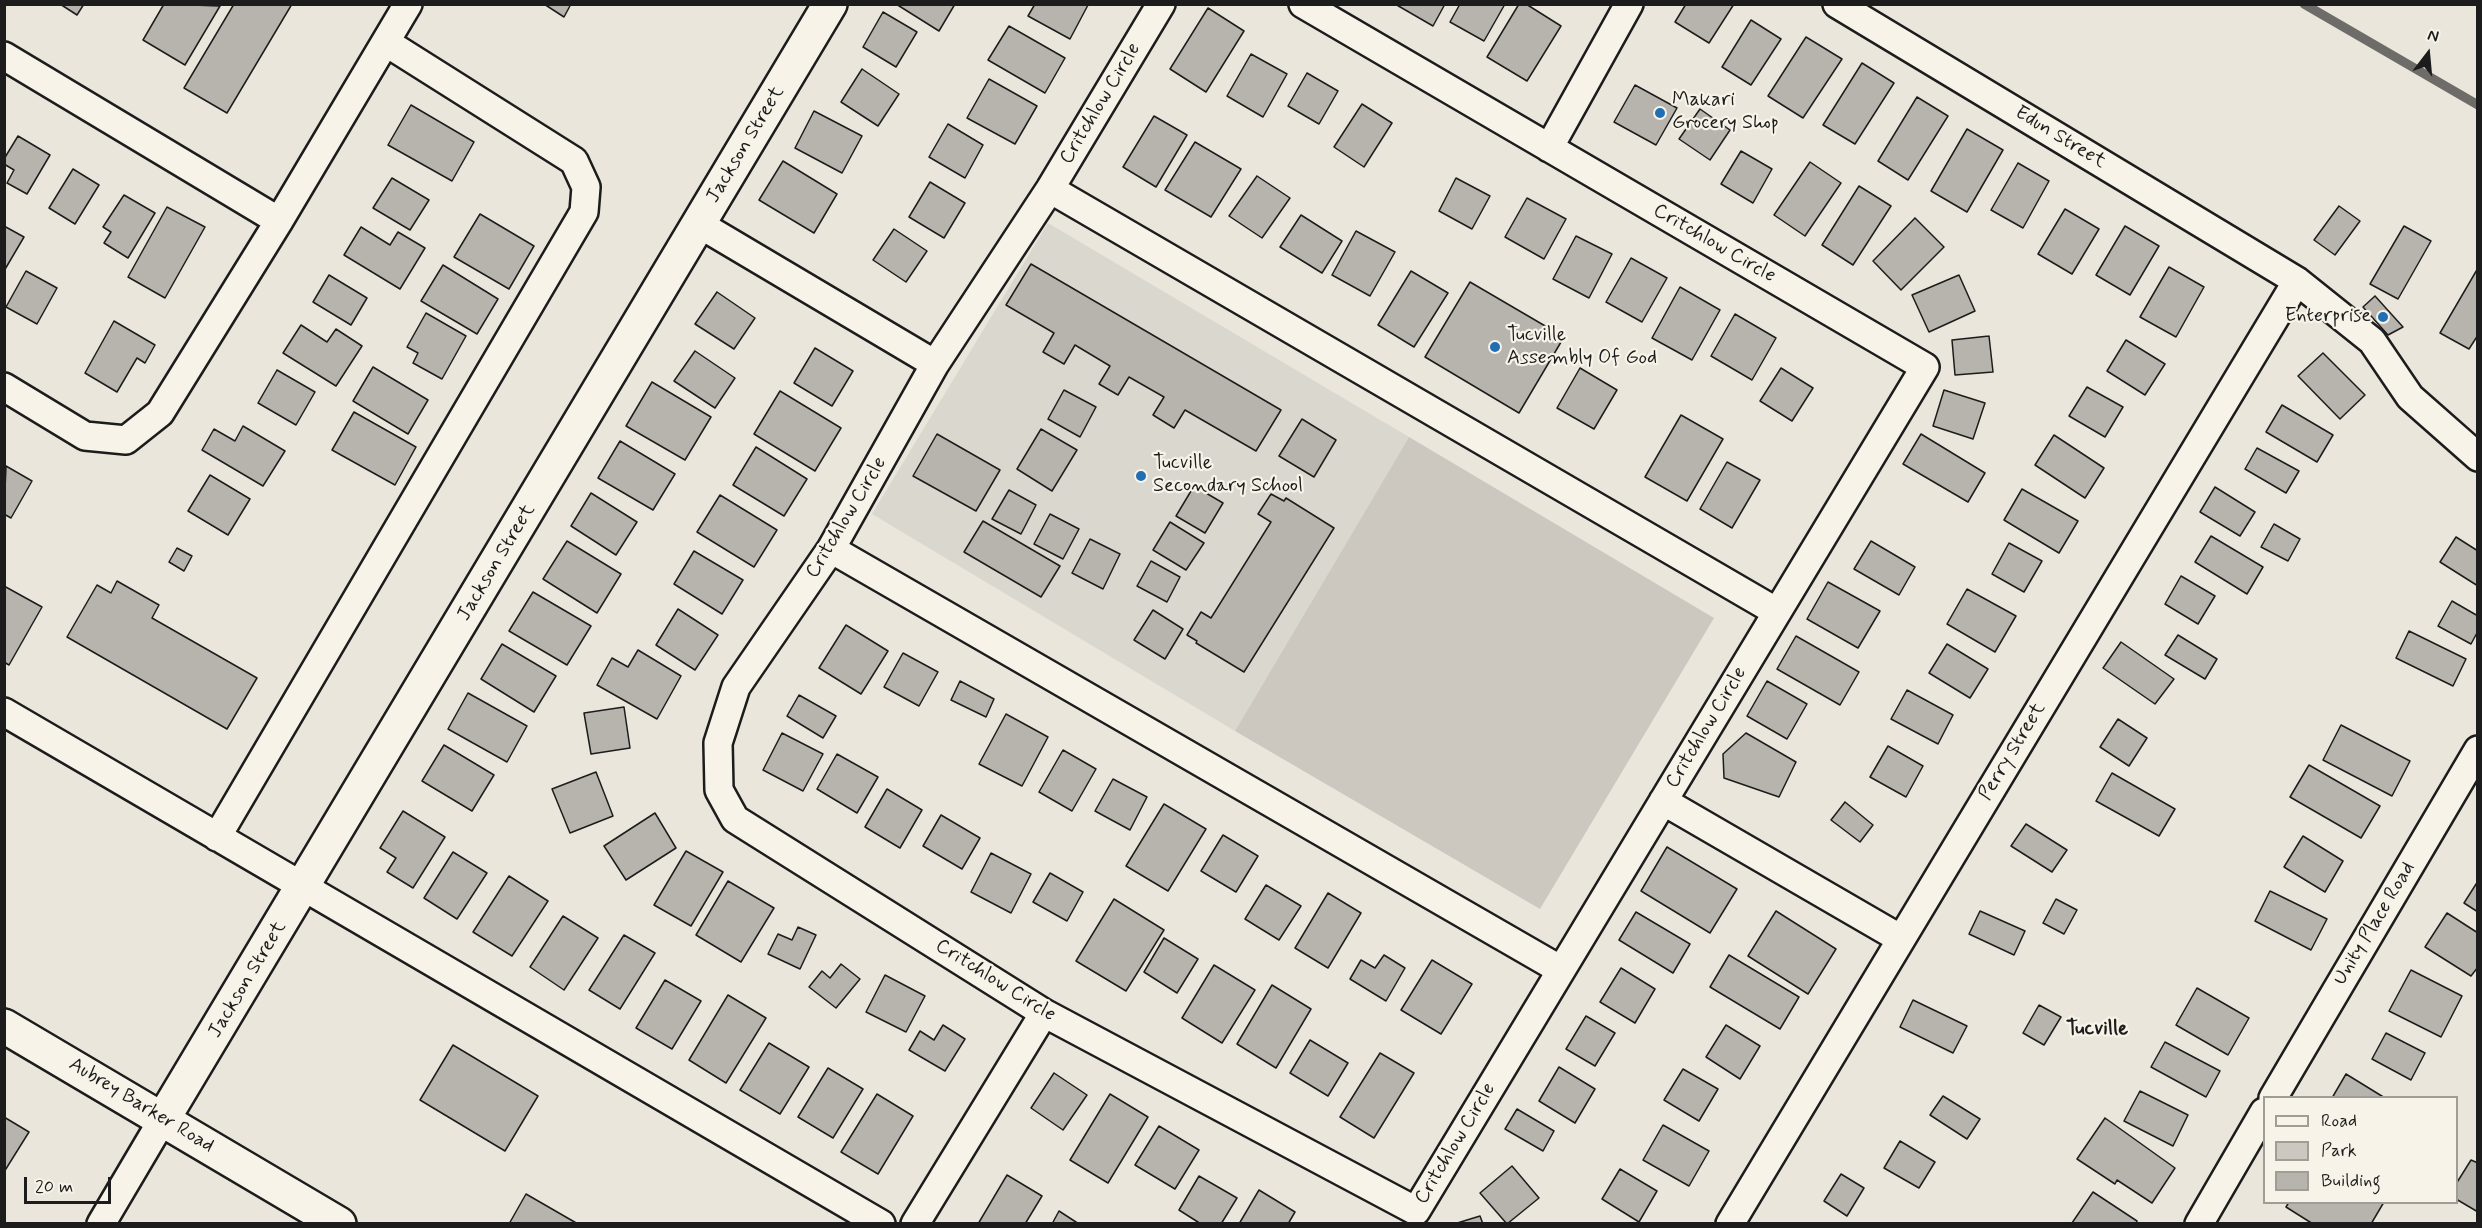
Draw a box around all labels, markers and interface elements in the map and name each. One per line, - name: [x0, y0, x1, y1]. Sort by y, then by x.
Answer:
- north arrow: [2398, 24, 2458, 84]
- text: N: [2425, 25, 2441, 48]
- street label: Critchlow Circle: [1055, 39, 1147, 169]
- street label: Jackson Street: [702, 82, 790, 208]
- place label: Makari Grocery Shop: [1672, 89, 1779, 136]
- street label: Edun Street: [2010, 101, 2110, 175]
- marker: Makari Grocery Shop: [1653, 106, 1667, 120]
- street label: Critchlow Circle: [1648, 199, 1780, 289]
- place label: Enterprise: [2285, 305, 2371, 329]
- marker: Enterprise: [2376, 310, 2390, 324]
- place label: Tucville Assembly Of God: [1507, 324, 1657, 371]
- marker: Tucville Assembly Of God: [1488, 340, 1502, 354]
- place label: Tucville Secondary School: [1153, 452, 1303, 499]
- street label: Critchlow Circle: [801, 453, 893, 583]
- marker: Tucville Secondary School: [1134, 469, 1148, 483]
- street label: Jackson Street: [453, 500, 541, 626]
- street label: Critchlow Circle: [1661, 663, 1753, 793]
- street label: Perry Street: [1974, 699, 2052, 805]
- street label: Unity Place Road: [2329, 858, 2421, 990]
- street label: Jackson Street: [204, 917, 292, 1043]
- street label: Critchlow Circle: [930, 934, 1060, 1028]
- district label: Tucville: [2066, 1017, 2128, 1043]
- street label: Aubrey Barker Road: [64, 1053, 218, 1159]
- street label: Critchlow Circle: [1410, 1079, 1502, 1209]
- legend: [2263, 1096, 2458, 1204]
- text: Road: [2321, 1109, 2357, 1133]
- text: Park: [2321, 1139, 2357, 1163]
- scale bar: [27, 1165, 114, 1203]
- text: Building: [2321, 1169, 2381, 1193]
- text: 20 m: [35, 1175, 73, 1199]

